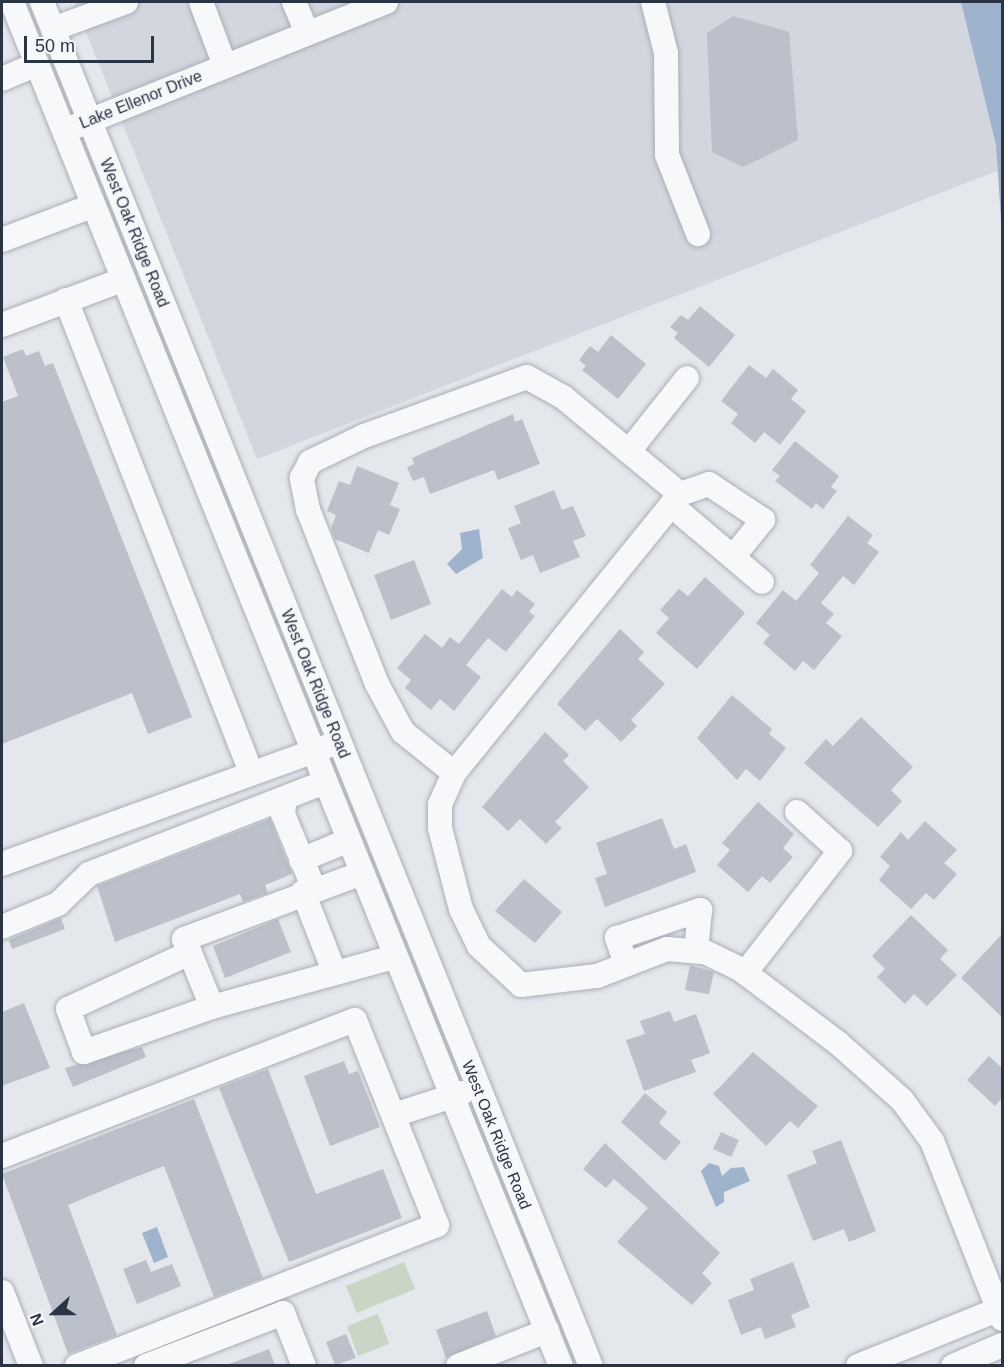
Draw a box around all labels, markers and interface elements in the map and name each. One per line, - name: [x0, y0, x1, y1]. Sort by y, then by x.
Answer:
- scale bar: [27, 24, 158, 62]
- text: 50 m: [35, 36, 75, 56]
- street label: Lake Ellenor Drive: [77, 67, 205, 133]
- street label: West Oak Ridge Road: [95, 156, 173, 310]
- street label: West Oak Ridge Road: [276, 607, 354, 761]
- street label: West Oak Ridge Road: [457, 1058, 535, 1212]
- north arrow: [24, 1283, 84, 1343]
- text: N: [27, 1311, 47, 1328]

